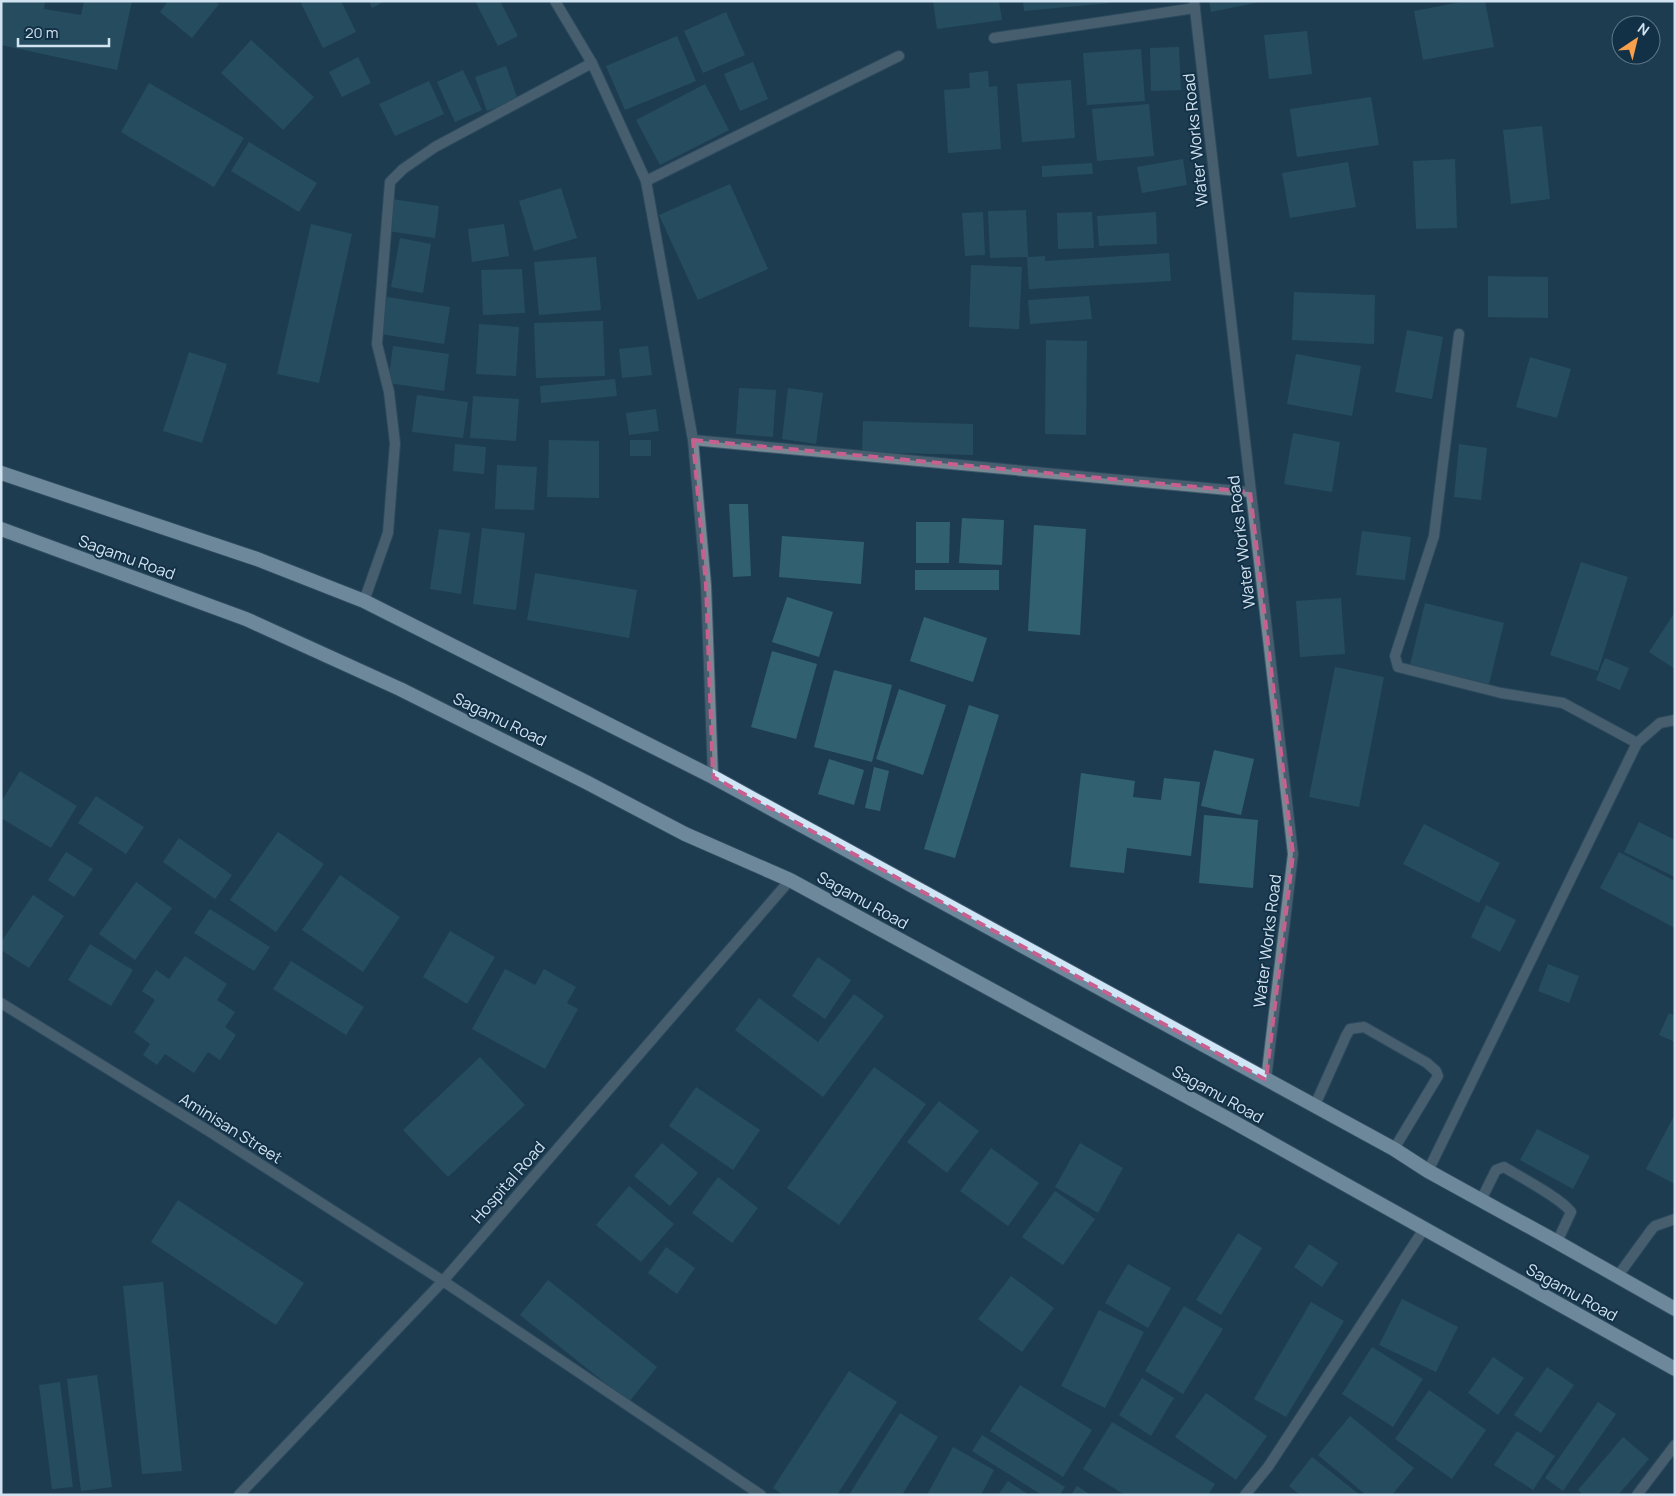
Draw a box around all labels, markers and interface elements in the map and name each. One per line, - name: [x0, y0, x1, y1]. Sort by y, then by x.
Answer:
- scale bar: [18, 15, 109, 47]
- north arrow: [1611, 15, 1661, 65]
- text: N: [1634, 18, 1653, 40]
- text: 20 m: [25, 22, 58, 43]
- street label: Water Works Road: [1177, 72, 1213, 208]
- street label: Water Works Road: [1222, 474, 1260, 610]
- street label: Sagamu Road: [76, 529, 178, 585]
- street label: Sagamu Road: [450, 687, 550, 751]
- street label: Sagamu Road: [813, 866, 913, 934]
- street label: Water Works Road: [1248, 873, 1286, 1009]
- street label: Sagamu Road: [1168, 1060, 1268, 1128]
- street label: Aminisan Street: [175, 1087, 287, 1169]
- street label: Hospital Road: [466, 1136, 550, 1228]
- street label: Sagamu Road: [1522, 1258, 1622, 1326]

